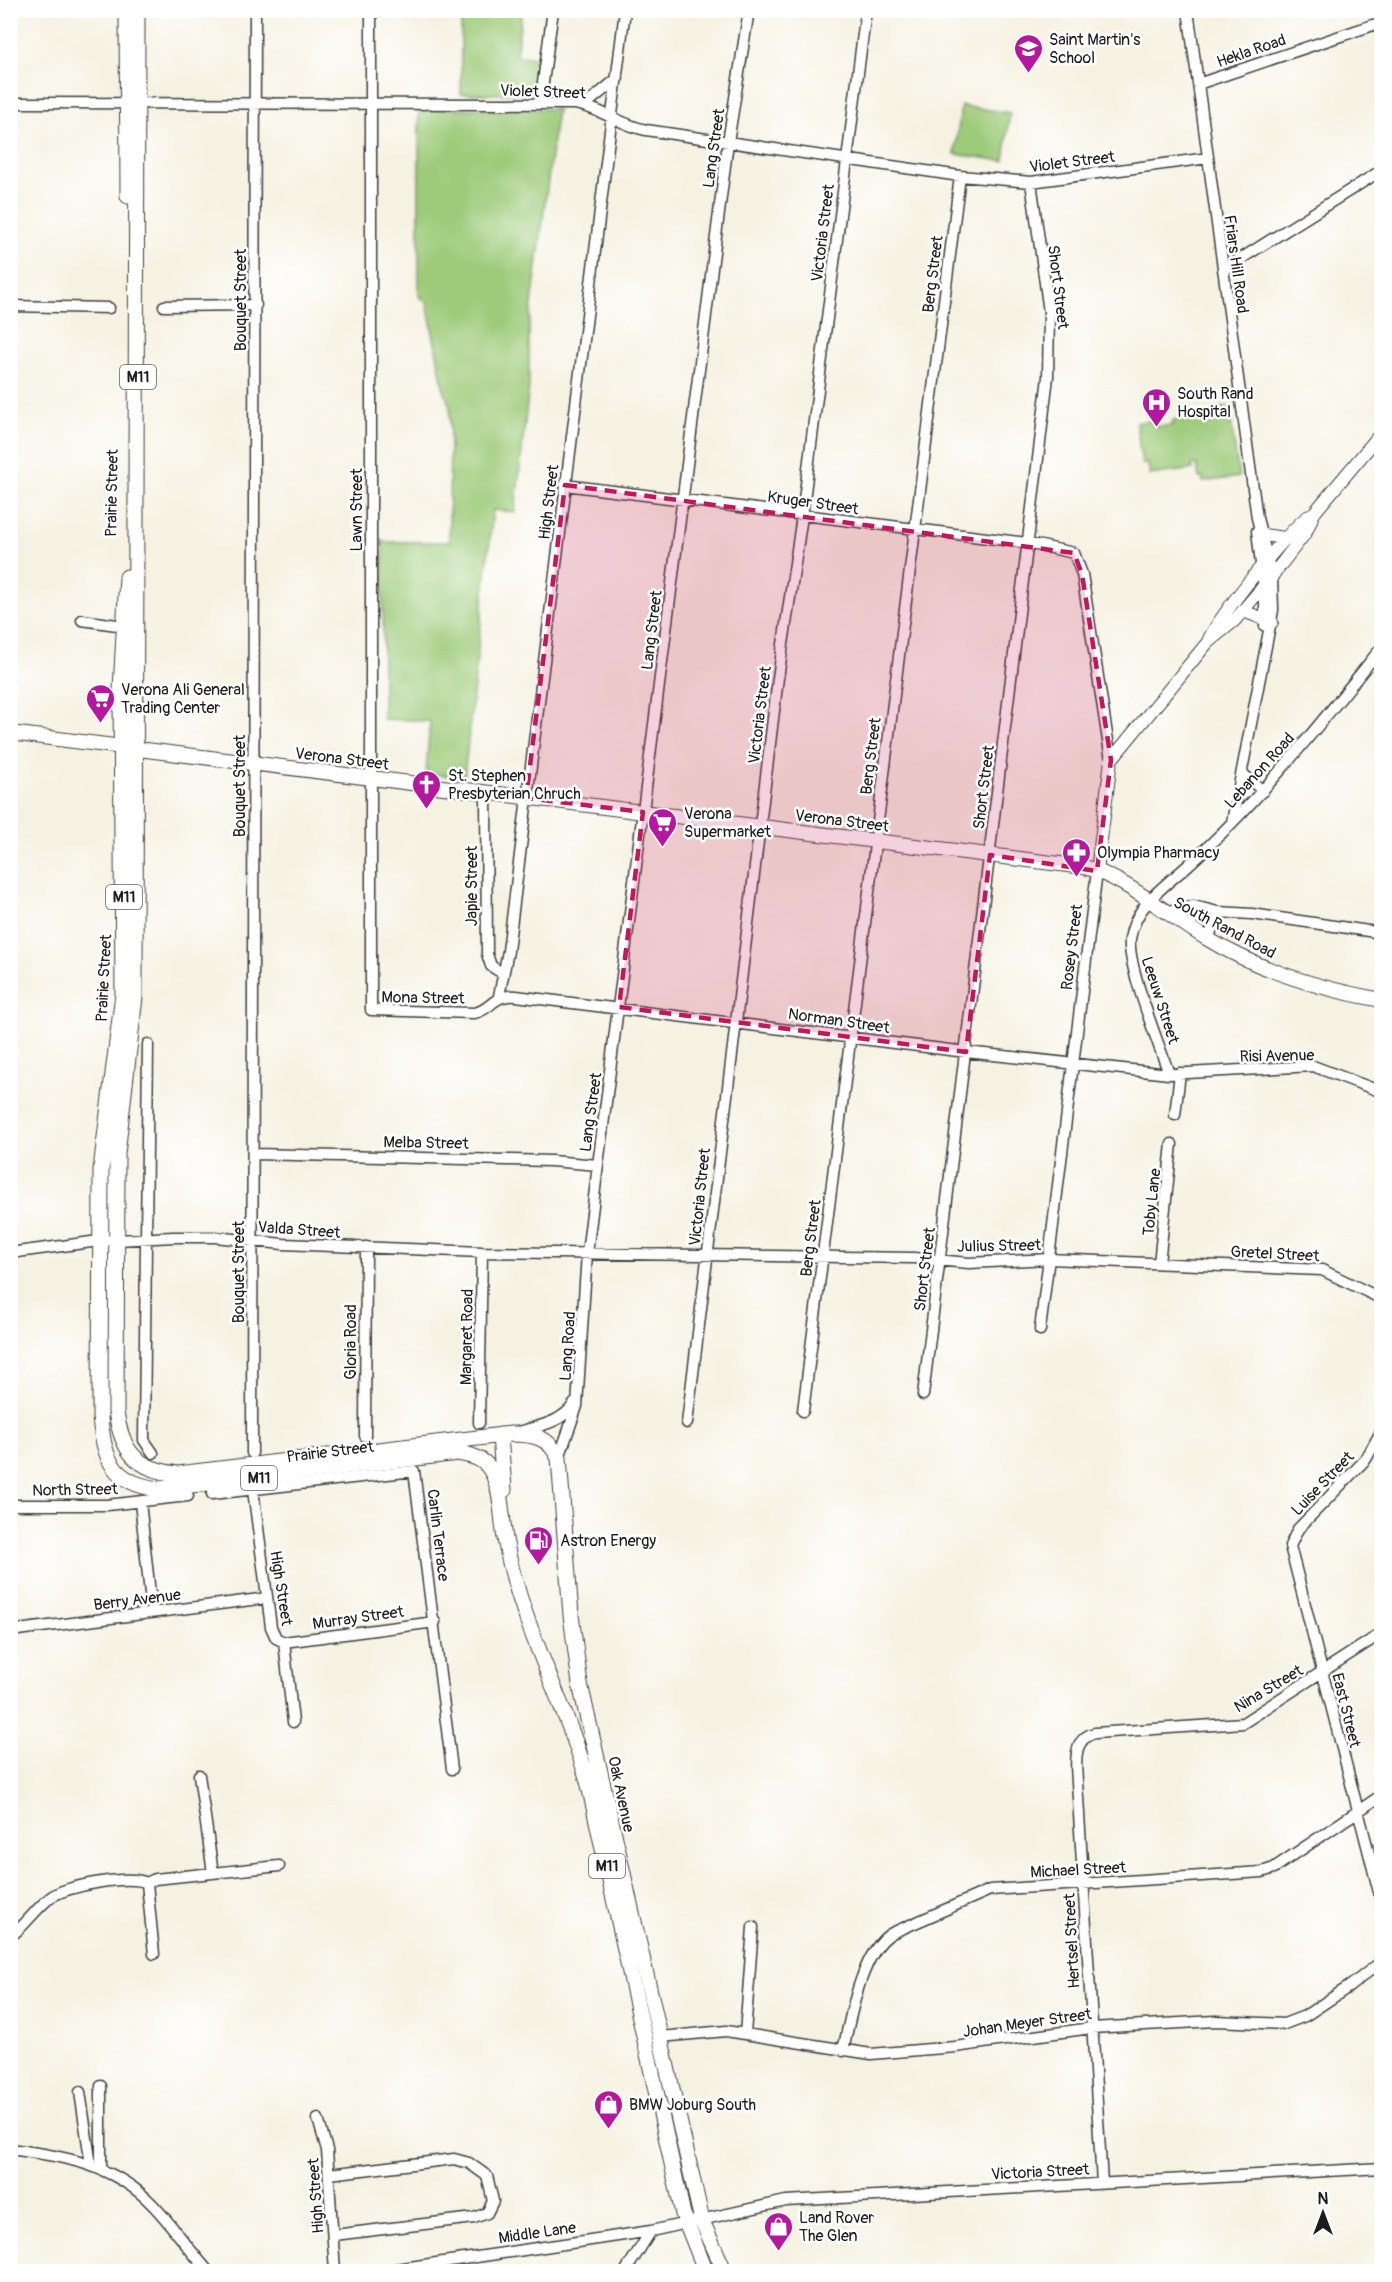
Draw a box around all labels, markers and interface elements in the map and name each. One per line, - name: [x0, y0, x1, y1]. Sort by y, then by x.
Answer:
- place label: Saint Martin's School: [1049, 30, 1140, 68]
- street label: Hekla Road: [1214, 30, 1289, 72]
- school or university icon: Saint Martin's School: [1012, 32, 1044, 74]
- street label: Violet Street: [500, 81, 587, 104]
- street label: Lang Street: [699, 107, 730, 189]
- street label: Violet Street: [1028, 147, 1117, 177]
- street label: Victoria Street: [807, 182, 839, 283]
- street label: Friars Hill Road: [1219, 214, 1253, 315]
- street label: Berg Street: [918, 234, 948, 314]
- street label: Short Street: [1043, 244, 1073, 331]
- street label: Bouquet Street: [231, 248, 251, 351]
- road number: M11: [120, 365, 156, 389]
- place label: South Rand Hospital: [1177, 384, 1254, 422]
- hospital icon: South Rand Hospital: [1140, 386, 1172, 428]
- street label: Prairie Street: [101, 448, 123, 537]
- street label: High Street: [534, 463, 564, 541]
- street label: Lawn Street: [347, 468, 367, 552]
- street label: Kruger Street: [766, 487, 860, 519]
- street label: Lang Street: [637, 589, 667, 671]
- street label: Victoria Street: [744, 664, 776, 765]
- place label: Verona Ali General Trading Center: [121, 680, 245, 718]
- supermarket icon: Verona Ali General Trading Center: [84, 682, 116, 724]
- street label: Berg Street: [856, 716, 886, 796]
- street label: Lebanon Road: [1220, 729, 1299, 813]
- street label: Bouquet Street: [230, 734, 250, 837]
- street label: Verona Street: [294, 743, 391, 775]
- street label: Short Street: [969, 743, 999, 830]
- place label: St. Stephen Presbyterian Chruch: [448, 766, 581, 804]
- church icon: St. Stephen Presbyterian Chruch: [411, 768, 443, 810]
- place label: Verona Supermarket: [684, 804, 771, 842]
- street label: Verona Street: [794, 805, 891, 837]
- supermarket icon: Verona Supermarket: [647, 806, 679, 848]
- pharmacy icon: Olympia Pharmacy: [1060, 836, 1092, 878]
- place label: Olympia Pharmacy: [1097, 843, 1220, 863]
- street label: Japie Street: [462, 845, 482, 926]
- road number: M11: [106, 885, 142, 909]
- street label: South Rand Road: [1170, 892, 1279, 963]
- street label: Rosey Street: [1057, 902, 1087, 991]
- street label: Prairie Street: [92, 933, 116, 1022]
- street label: Leeuw Street: [1137, 954, 1184, 1047]
- street label: Mona Street: [381, 987, 465, 1009]
- street label: Norman Street: [787, 1004, 891, 1038]
- street label: Risi Avenue: [1239, 1045, 1315, 1067]
- street label: Lang Street: [576, 1071, 607, 1153]
- street label: Melba Street: [383, 1132, 469, 1154]
- street label: Victoria Street: [685, 1147, 715, 1247]
- street label: Toby Lane: [1139, 1167, 1165, 1237]
- street label: Berg Street: [796, 1198, 826, 1278]
- street label: Valda Street: [257, 1217, 342, 1243]
- street label: Bouquet Street: [229, 1220, 249, 1323]
- street label: Short Street: [910, 1225, 940, 1312]
- street label: Julius Street: [957, 1235, 1042, 1257]
- street label: Gretel Street: [1230, 1242, 1320, 1266]
- street label: Margaret Road: [456, 1289, 478, 1385]
- street label: Gloria Road: [341, 1304, 361, 1380]
- street label: Lang Road: [556, 1311, 580, 1382]
- street label: Prairie Street: [285, 1437, 375, 1467]
- street label: Luise Street: [1287, 1447, 1359, 1520]
- road number: M11: [241, 1466, 277, 1490]
- street label: North Street: [32, 1479, 119, 1501]
- street label: Carlin Terrace: [422, 1488, 454, 1582]
- fuel station icon: Astron Energy: [523, 1524, 555, 1566]
- place label: Astron Energy: [560, 1531, 656, 1551]
- street label: High Street: [265, 1549, 297, 1628]
- street label: Berry Avenue: [92, 1585, 182, 1615]
- street label: Murray Street: [311, 1602, 406, 1634]
- street label: Nina Street: [1230, 1660, 1307, 1717]
- street label: East Street: [1327, 1671, 1365, 1750]
- street label: Oak Avenue: [603, 1755, 639, 1834]
- road number: M11: [589, 1854, 625, 1878]
- street label: Michael Street: [1030, 1857, 1127, 1882]
- street label: Hertsel Street: [1059, 1892, 1084, 1989]
- street label: Johan Meyer Street: [961, 2004, 1093, 2042]
- shop icon: BMW Joburg South: [592, 2088, 624, 2130]
- place label: BMW Joburg South: [629, 2095, 756, 2115]
- street label: High Street: [303, 2157, 329, 2234]
- street label: Victoria Street: [990, 2159, 1090, 2185]
- north arrow: [1293, 2183, 1353, 2243]
- text: N: [1318, 2189, 1329, 2209]
- place label: Land Rover The Glen: [799, 2208, 874, 2246]
- shop icon: Land Rover The Glen: [762, 2210, 794, 2252]
- street label: Middle Lane: [497, 2218, 577, 2248]

